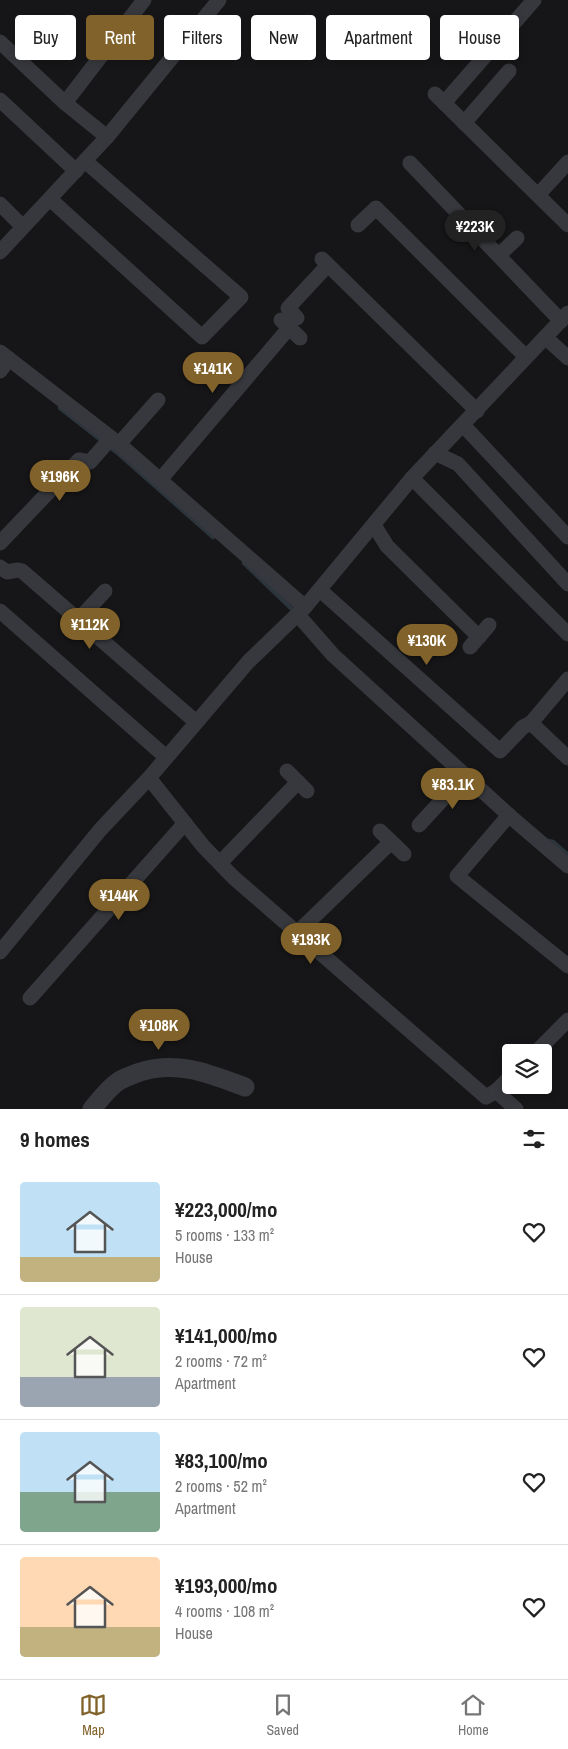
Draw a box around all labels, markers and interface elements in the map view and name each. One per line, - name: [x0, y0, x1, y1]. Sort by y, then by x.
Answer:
- chip: Buy: [15, 15, 76, 60]
- chip: Rent: [86, 15, 154, 60]
- chip: Filters: [164, 15, 241, 60]
- chip: New: [251, 15, 316, 60]
- chip: Apartment: [326, 15, 430, 60]
- chip: House: [440, 15, 519, 60]
- pin: ¥223K: [440, 210, 510, 252]
- text: ¥223K: [456, 215, 494, 237]
- pin: ¥141K: [178, 352, 248, 394]
- text: ¥141K: [194, 357, 232, 379]
- pin: ¥196K: [25, 460, 95, 502]
- text: ¥196K: [41, 465, 79, 487]
- pin: ¥112K: [55, 608, 125, 650]
- text: ¥112K: [71, 613, 109, 635]
- pin: ¥130K: [392, 624, 462, 666]
- text: ¥130K: [408, 629, 446, 651]
- pin: ¥83.1K: [412, 768, 494, 810]
- text: ¥83.1K: [432, 773, 474, 795]
- pin: ¥144K: [84, 878, 154, 921]
- text: ¥144K: [100, 884, 138, 906]
- pin: ¥193K: [276, 922, 346, 965]
- text: ¥193K: [292, 928, 330, 950]
- pin: ¥108K: [124, 1008, 194, 1051]
- text: ¥108K: [140, 1014, 178, 1036]
- map controls: [502, 1044, 552, 1094]
- button: layers: [502, 1044, 552, 1094]
- text: 9 homes: [20, 1125, 90, 1154]
- icon: filters: [520, 1125, 548, 1153]
- text: ¥223,000/mo: [175, 1195, 277, 1224]
- icon: home: [60, 1202, 120, 1262]
- icon: heart: [520, 1218, 548, 1246]
- text: 5 rooms · 133 m²: [175, 1224, 274, 1246]
- text: House: [175, 1246, 213, 1268]
- text: ¥141,000/mo: [175, 1321, 277, 1350]
- icon: home: [60, 1327, 120, 1387]
- icon: heart: [520, 1343, 548, 1371]
- text: 2 rooms · 72 m²: [175, 1350, 267, 1372]
- text: Apartment: [175, 1372, 236, 1394]
- text: ¥83,100/mo: [175, 1446, 268, 1475]
- icon: home: [60, 1452, 120, 1512]
- icon: heart: [520, 1468, 548, 1496]
- text: 2 rooms · 52 m²: [175, 1475, 267, 1497]
- text: Apartment: [175, 1497, 236, 1519]
- text: ¥193,000/mo: [175, 1571, 277, 1600]
- icon: home: [60, 1577, 120, 1637]
- icon: heart: [520, 1593, 548, 1621]
- text: 4 rooms · 108 m²: [175, 1600, 274, 1622]
- text: House: [175, 1622, 213, 1644]
- tab: Map: [79, 1691, 107, 1739]
- tab: Saved: [266, 1691, 299, 1739]
- tab: Home: [458, 1691, 489, 1739]

